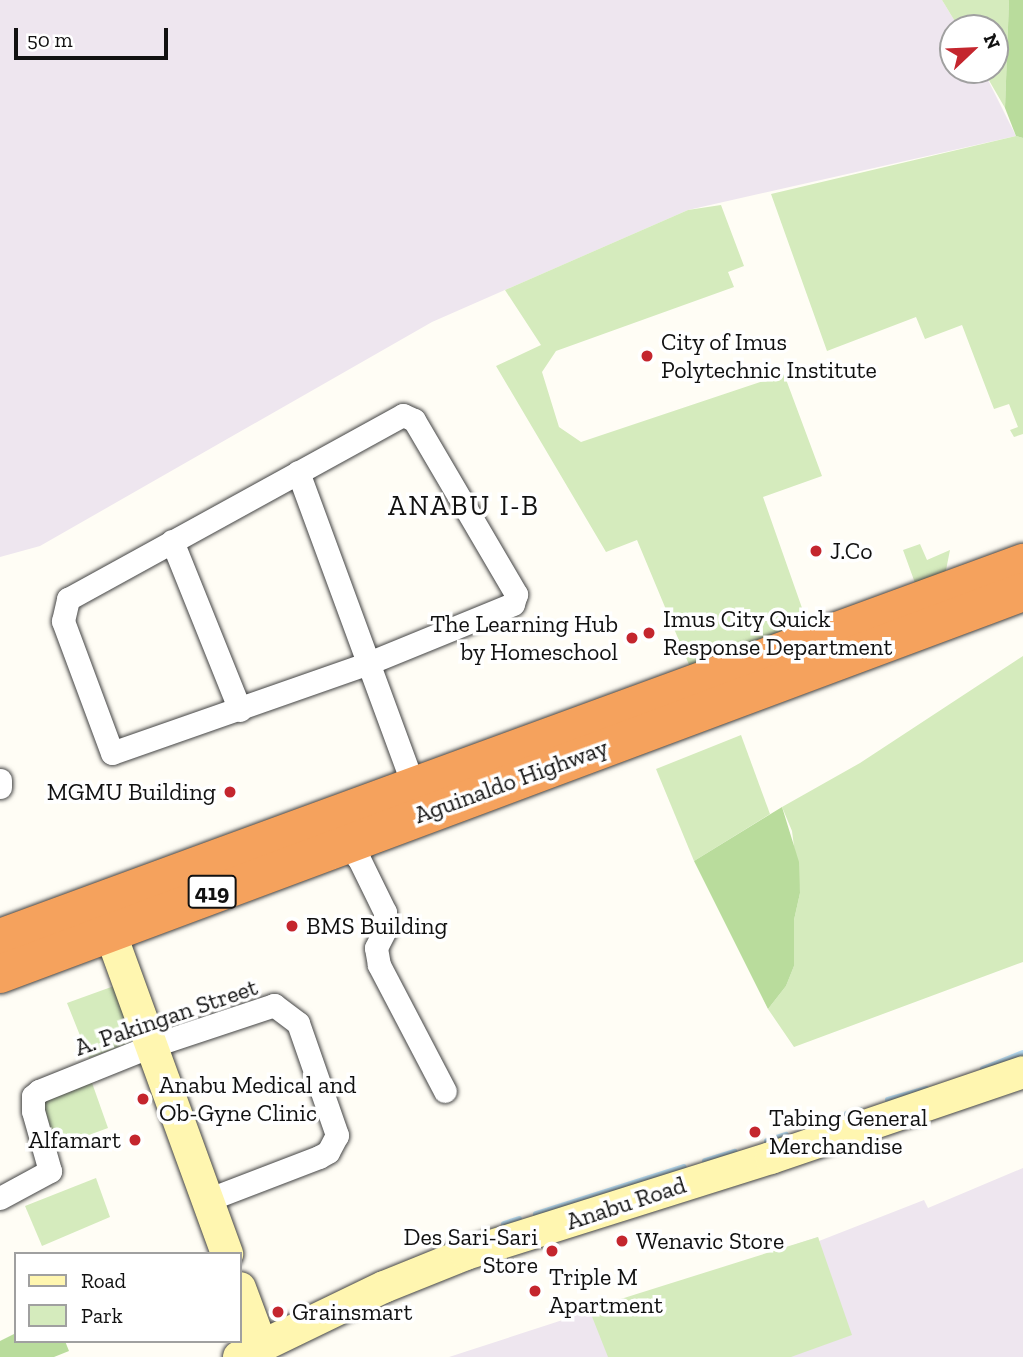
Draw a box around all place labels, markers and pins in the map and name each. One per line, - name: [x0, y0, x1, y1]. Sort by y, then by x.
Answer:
- place label: City of Imus Polytechnic Institute: [661, 328, 877, 384]
- marker: City of Imus Polytechnic Institute: [639, 348, 655, 364]
- place label: J.Co: [830, 537, 873, 565]
- marker: J.Co: [808, 543, 824, 559]
- place label: Imus City Quick Response Department: [663, 605, 892, 661]
- place label: The Learning Hub by Homeschool: [430, 610, 618, 666]
- marker: Imus City Quick Response Department: [641, 625, 657, 641]
- marker: The Learning Hub by Homeschool: [624, 630, 640, 646]
- place label: MGMU Building: [47, 778, 216, 806]
- marker: MGMU Building: [222, 784, 238, 800]
- place label: BMS Building: [306, 912, 448, 940]
- marker: BMS Building: [284, 918, 300, 934]
- place label: Anabu Medical and Ob-Gyne Clinic: [159, 1071, 356, 1127]
- marker: Anabu Medical and Ob-Gyne Clinic: [133, 1089, 153, 1109]
- place label: Tabing General Merchandise: [769, 1104, 928, 1160]
- marker: Tabing General Merchandise: [747, 1124, 763, 1140]
- place label: Alfamart: [29, 1126, 121, 1154]
- marker: Alfamart: [127, 1132, 143, 1148]
- place label: Des Sari-Sari Store: [403, 1223, 538, 1279]
- place label: Wenavic Store: [636, 1227, 784, 1255]
- marker: Wenavic Store: [614, 1233, 630, 1249]
- marker: Des Sari-Sari Store: [544, 1243, 560, 1259]
- place label: Triple M Apartment: [549, 1263, 663, 1319]
- marker: Triple M Apartment: [527, 1283, 543, 1299]
- place label: Grainsmart: [292, 1298, 413, 1326]
- marker: Grainsmart: [270, 1304, 286, 1320]

